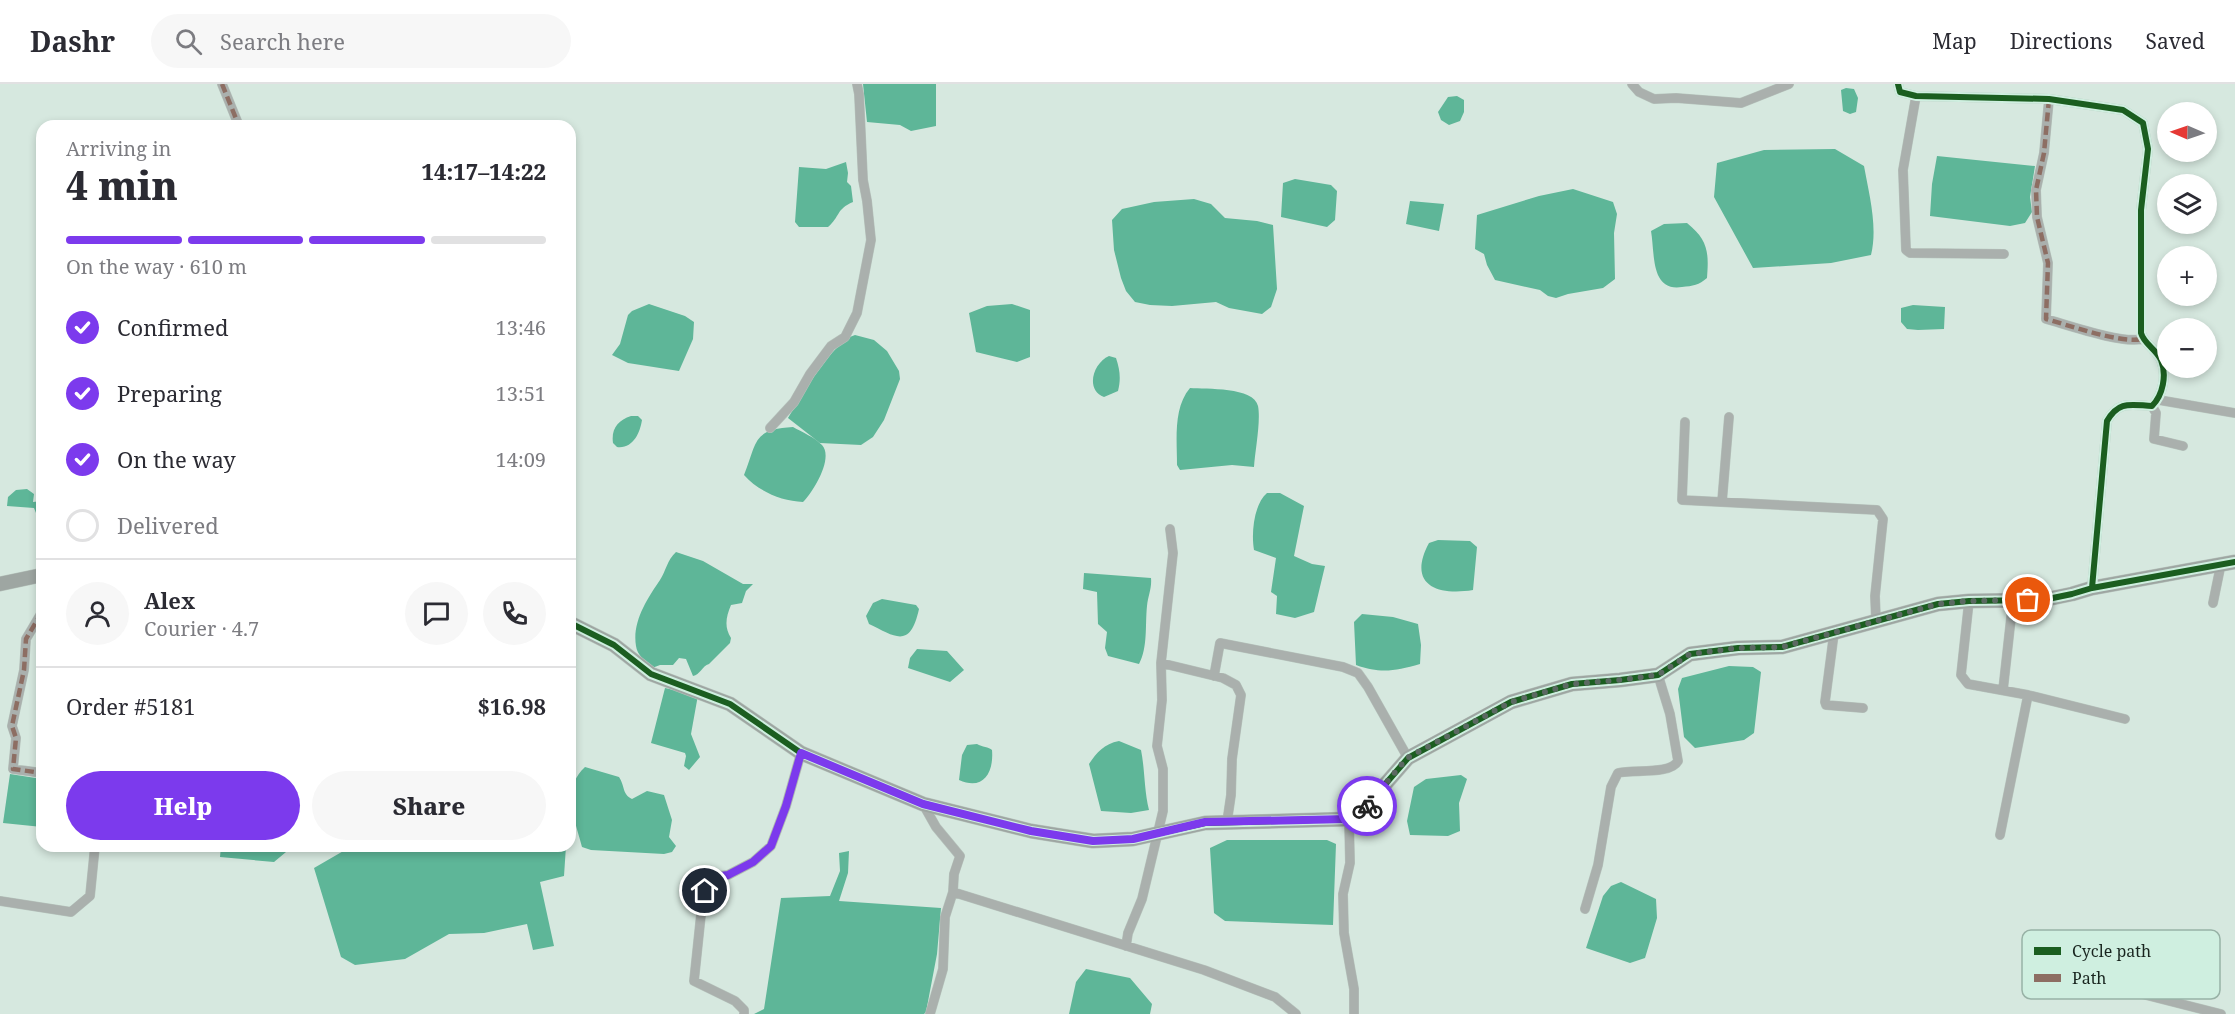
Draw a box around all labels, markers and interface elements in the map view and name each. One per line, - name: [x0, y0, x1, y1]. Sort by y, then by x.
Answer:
- search box: [151, 14, 571, 68]
- text: Dashr: [30, 22, 115, 60]
- icon: search: [172, 25, 205, 58]
- text: Search here: [220, 26, 345, 56]
- text: Map: [1932, 27, 1977, 55]
- text: Directions: [2010, 27, 2112, 55]
- text: Saved: [2145, 27, 2205, 55]
- north arrow: [2157, 102, 2217, 162]
- map controls: [2157, 102, 2217, 378]
- text: Arriving in: [66, 135, 171, 162]
- text: 14:17–14:22: [422, 156, 546, 186]
- text: 4 min: [66, 158, 178, 211]
- button: layers: [2157, 174, 2217, 234]
- button: +: [2157, 246, 2217, 306]
- text: On the way · 610 m: [66, 253, 247, 280]
- icon: check: [66, 311, 99, 344]
- text: Confirmed: [117, 312, 228, 342]
- text: 13:46: [496, 314, 546, 341]
- button: −: [2157, 318, 2217, 378]
- icon: check: [66, 377, 99, 410]
- text: Preparing: [117, 378, 222, 408]
- text: 13:51: [496, 380, 546, 407]
- icon: check: [66, 443, 99, 476]
- text: On the way: [117, 444, 236, 474]
- text: 14:09: [496, 446, 546, 473]
- text: Delivered: [117, 510, 219, 540]
- pin: [2002, 574, 2053, 625]
- button: person: [66, 582, 129, 645]
- button: chat: [405, 582, 468, 645]
- button: phone: [483, 582, 546, 645]
- icon: bag: [2011, 583, 2044, 616]
- text: Alex: [144, 585, 195, 615]
- text: Courier · 4.7: [144, 615, 259, 642]
- text: Order #5181: [66, 691, 196, 721]
- text: $16.98: [477, 691, 546, 721]
- button: Help: [66, 771, 300, 840]
- button: Share: [312, 771, 546, 840]
- courier: [1337, 776, 1397, 836]
- icon: bike: [1351, 790, 1384, 823]
- pin: [679, 865, 730, 916]
- icon: home: [688, 874, 721, 907]
- legend: [2022, 930, 2220, 999]
- text: Cycle path: [2072, 940, 2151, 962]
- text: Path: [2072, 967, 2106, 989]

